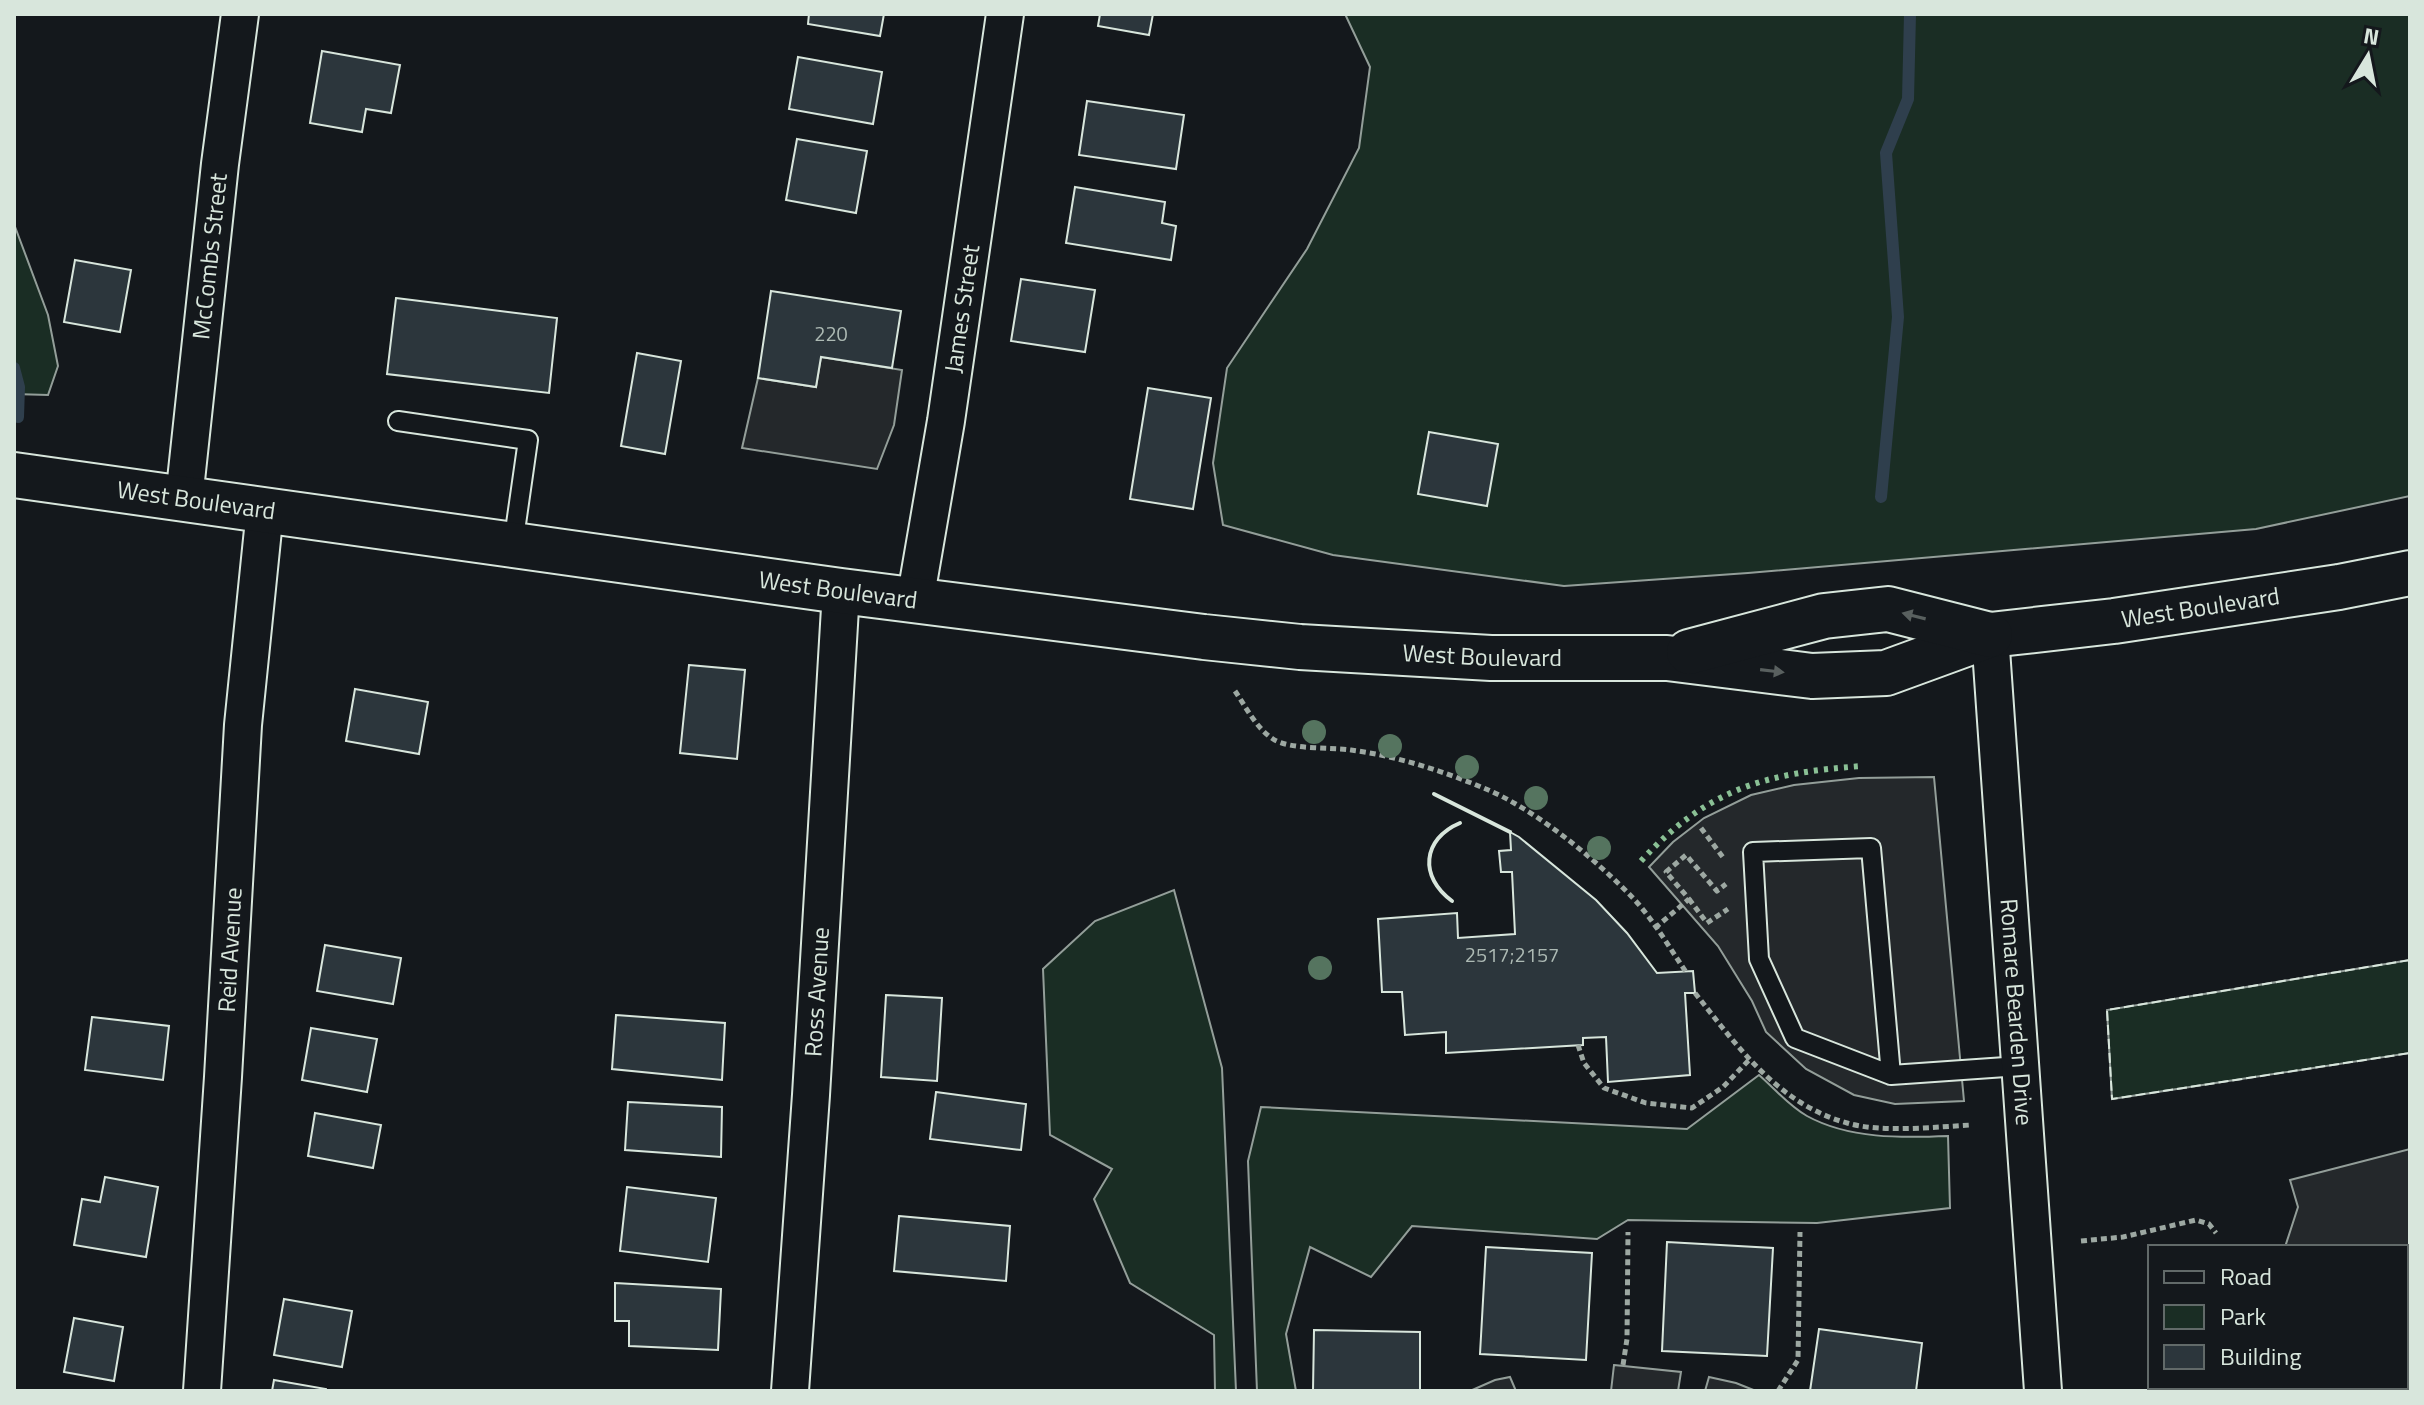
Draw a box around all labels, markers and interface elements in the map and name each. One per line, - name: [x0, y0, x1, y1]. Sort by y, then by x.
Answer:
- north arrow: [2328, 16, 2408, 96]
- text: N: [2361, 18, 2382, 54]
- street label: McCombs Street: [182, 171, 236, 341]
- street label: James Street: [934, 241, 988, 375]
- house number: 220: [814, 318, 848, 349]
- street label: West Boulevard: [115, 471, 278, 528]
- street label: West Boulevard: [757, 561, 919, 618]
- street label: West Boulevard: [2119, 577, 2282, 637]
- one-way arrow: [1902, 609, 1927, 621]
- street label: West Boulevard: [1402, 634, 1562, 675]
- one-way arrow: [1760, 665, 1785, 678]
- street label: Reid Avenue: [208, 886, 251, 1013]
- street label: Romare Bearden Drive: [1992, 897, 2043, 1127]
- street label: Ross Avenue: [794, 926, 838, 1058]
- house number: 2517;2157: [1465, 939, 1559, 970]
- legend: [2148, 1245, 2408, 1389]
- text: Road: [2220, 1258, 2272, 1294]
- text: Park: [2220, 1298, 2266, 1334]
- text: Building: [2220, 1338, 2302, 1374]

